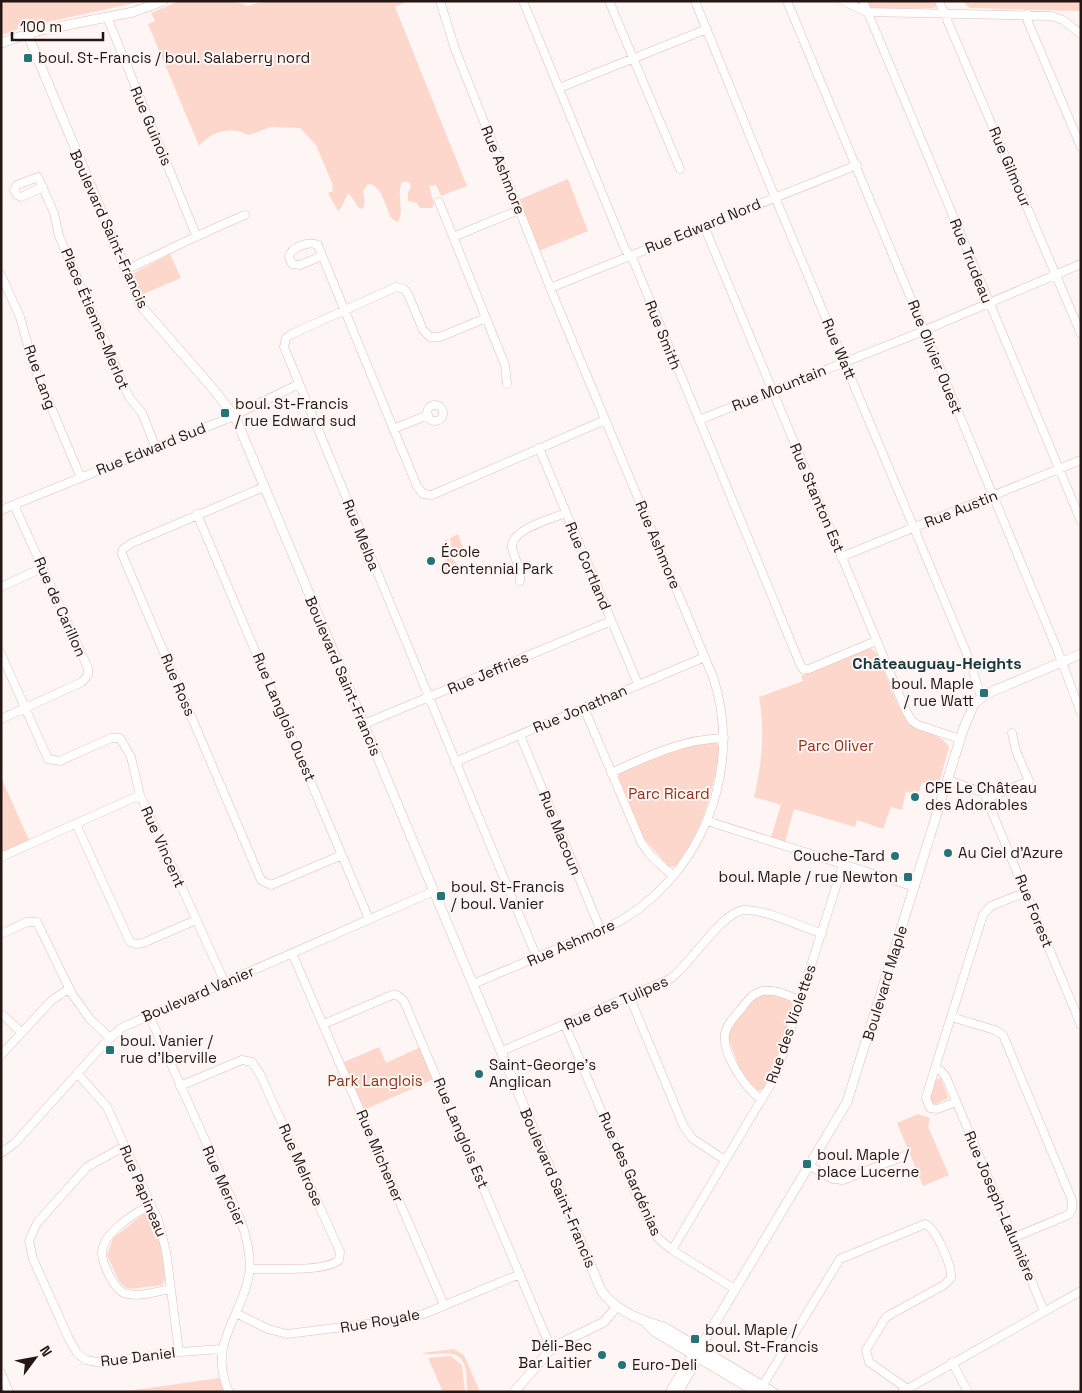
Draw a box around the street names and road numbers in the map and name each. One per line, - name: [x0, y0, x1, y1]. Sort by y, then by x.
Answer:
- street label: Rue Guinois: [126, 83, 177, 168]
- street label: Rue Ashmore: [477, 123, 530, 217]
- street label: Rue Gilmour: [985, 124, 1036, 210]
- street label: Boulevard Saint-Francis: [66, 146, 153, 311]
- street label: Rue Edward Nord: [642, 194, 763, 257]
- street label: Rue Trudeau: [946, 216, 997, 306]
- street label: Place Étienne-Merlot: [57, 245, 134, 393]
- street label: Rue Smith: [641, 297, 686, 372]
- street label: Rue Olivier Ouest: [904, 297, 967, 417]
- street label: Rue Watt: [818, 315, 861, 382]
- street label: Rue Lang: [20, 342, 61, 412]
- street label: Rue Mountain: [729, 360, 829, 415]
- street label: Rue Edward Sud: [93, 418, 209, 479]
- street label: Rue Stanton Est: [786, 440, 849, 555]
- street label: Rue Austin: [921, 485, 1000, 532]
- street label: Rue Melba: [339, 496, 384, 574]
- street label: Rue Ashmore: [631, 498, 686, 592]
- street label: Rue Cortland: [561, 519, 616, 613]
- street label: Rue de Carillon: [30, 554, 91, 660]
- street label: Boulevard Saint-Francis: [301, 593, 386, 759]
- street label: Rue Jeffries: [444, 647, 531, 698]
- street label: Rue Langlois Ouest: [249, 650, 320, 784]
- street label: Rue Ross: [157, 651, 200, 719]
- street label: Rue Jonathan: [530, 680, 630, 737]
- street label: Rue Macoun: [535, 788, 586, 878]
- street label: Rue Vincent: [137, 803, 190, 891]
- street label: Rue Forest: [1011, 871, 1058, 950]
- street label: Rue Ashmore: [524, 915, 618, 970]
- street label: Boulevard Maple: [858, 923, 911, 1043]
- street label: Boulevard Vanier: [139, 961, 257, 1026]
- street label: Rue des Violettes: [761, 962, 820, 1086]
- street label: Rue des Tulipes: [561, 971, 671, 1034]
- street label: Rue Langlois Est: [430, 1075, 493, 1191]
- street label: Boulevard Saint-Francis: [516, 1105, 601, 1271]
- street label: Rue Michener: [352, 1107, 409, 1205]
- street label: Rue des Gardénias: [595, 1109, 666, 1239]
- street label: Rue Melrose: [275, 1121, 328, 1209]
- street label: Rue Joseph-Lalumière: [960, 1128, 1041, 1284]
- street label: Rue Papineau: [116, 1142, 171, 1240]
- street label: Rue Mercier: [198, 1143, 251, 1229]
- street label: Rue Royale: [339, 1304, 421, 1337]
- street label: Rue Daniel: [99, 1342, 177, 1371]

